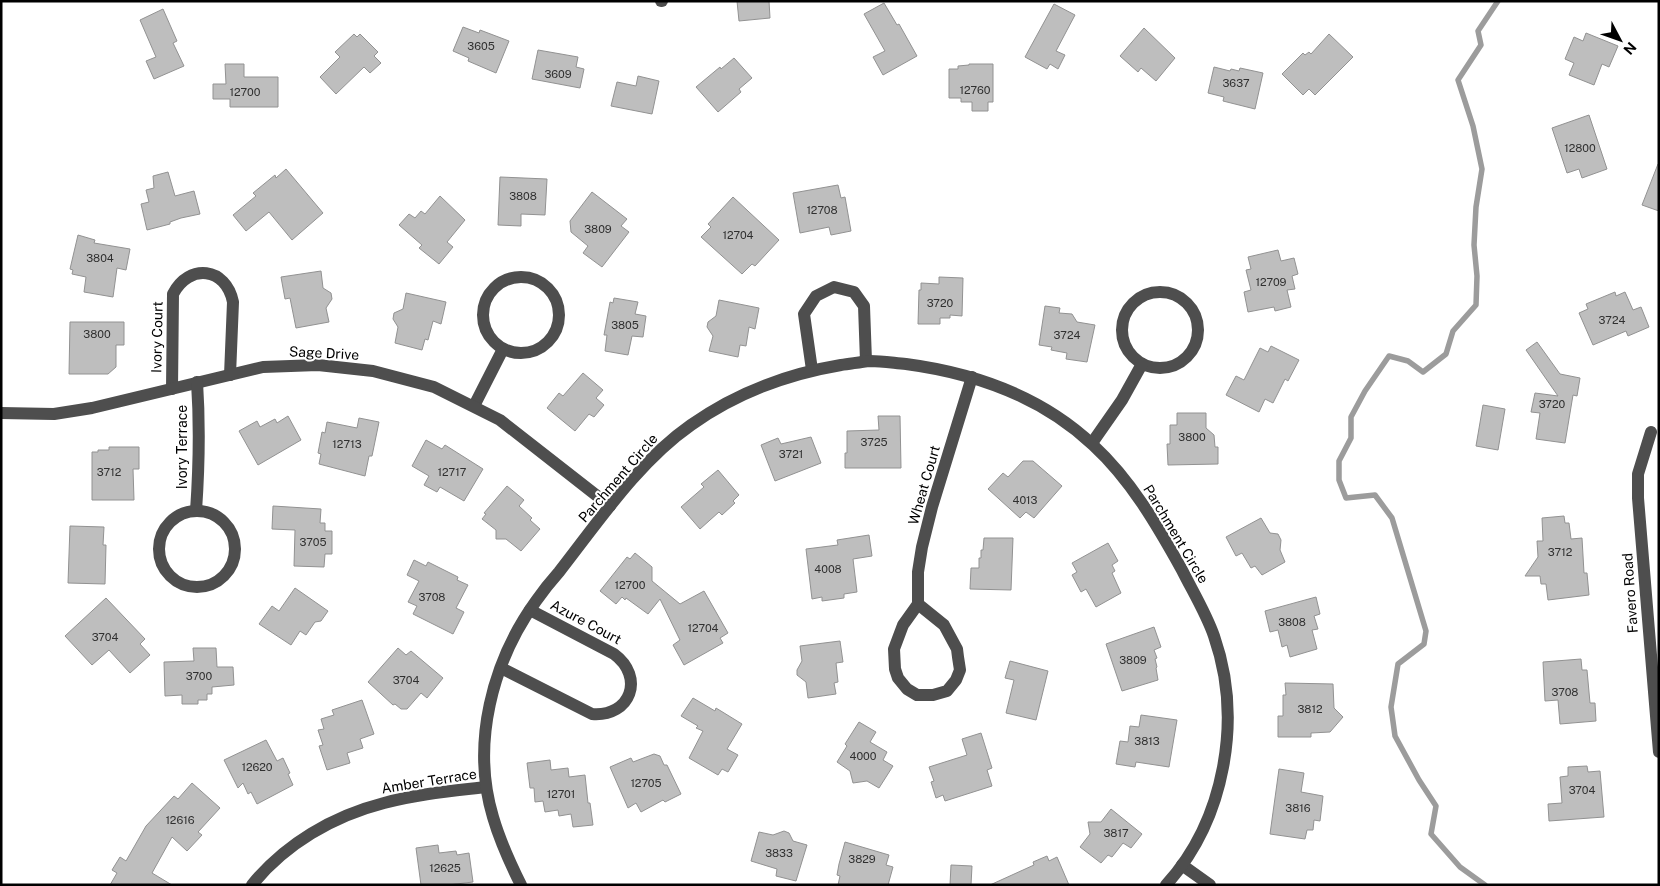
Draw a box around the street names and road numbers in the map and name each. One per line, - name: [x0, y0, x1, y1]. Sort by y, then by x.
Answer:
- street label: Ivory Court: [148, 301, 166, 373]
- street label: Sage Drive: [288, 343, 360, 363]
- street label: Ivory Terrace: [174, 405, 190, 489]
- street label: Parchment Circle: [575, 430, 661, 526]
- street label: Wheat Court: [905, 443, 943, 527]
- street label: Parchment Circle: [1140, 482, 1212, 586]
- street label: Favero Road: [1619, 552, 1641, 634]
- street label: Azure Court: [548, 597, 624, 647]
- street label: Amber Terrace: [380, 766, 478, 796]

